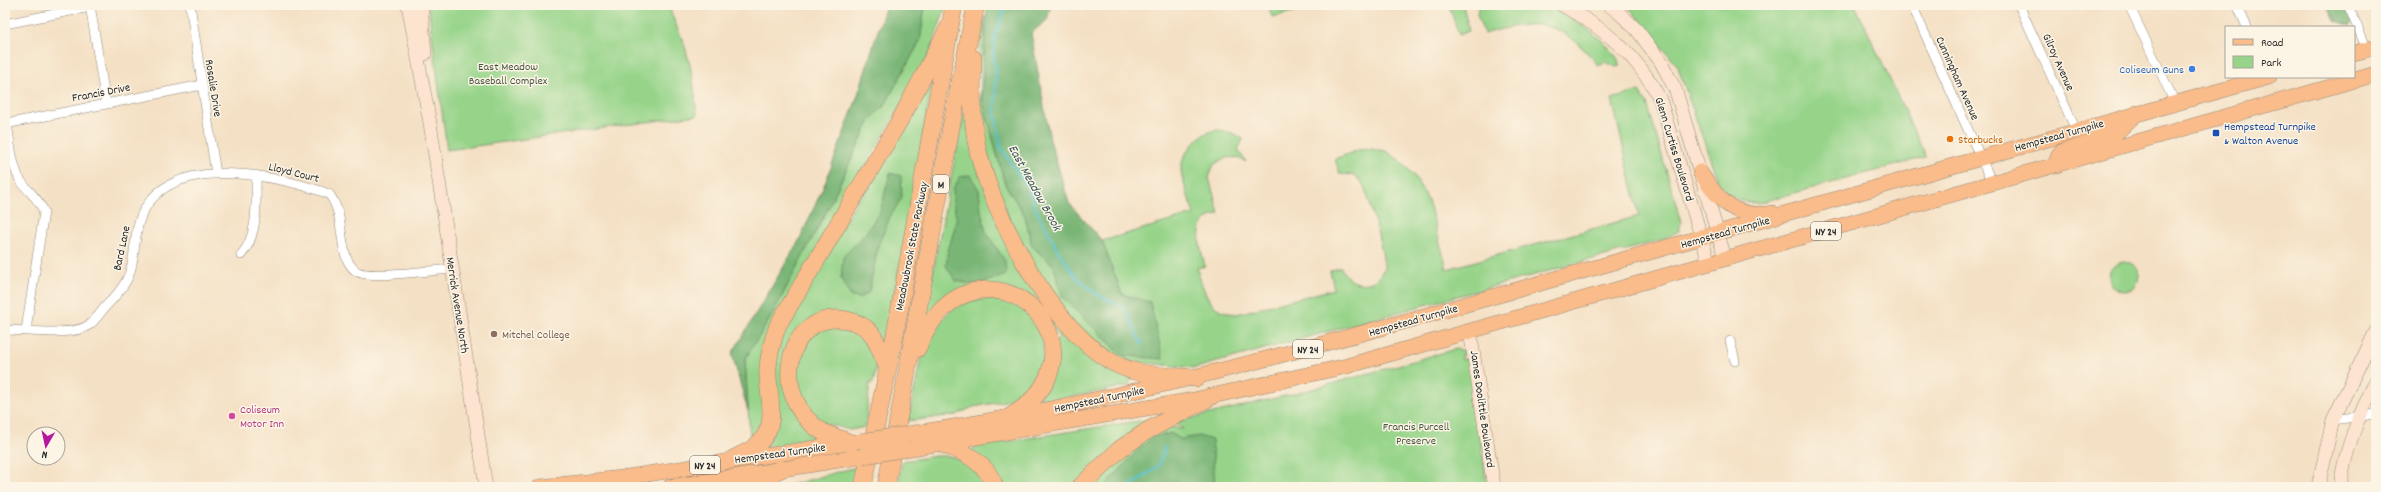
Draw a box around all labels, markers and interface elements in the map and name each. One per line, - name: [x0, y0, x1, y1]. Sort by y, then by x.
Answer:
- legend: [2225, 26, 2355, 78]
- street label: Gilroy Avenue: [2037, 31, 2078, 94]
- street label: Cunningham Avenue: [1931, 34, 1983, 123]
- text: Road: [2261, 35, 2283, 52]
- text: Park: [2261, 55, 2282, 72]
- street label: Rosalie Drive: [200, 58, 225, 118]
- park label: East Meadow Baseball Complex: [469, 59, 548, 90]
- place label: Coliseum Guns: [2119, 62, 2184, 79]
- marker: Coliseum Guns: [2187, 64, 2197, 74]
- street label: Francis Drive: [71, 80, 132, 107]
- street label: Glenn Curtiss Boulevard: [1650, 95, 1697, 204]
- street label: Hempstead Turnpike: [2013, 116, 2106, 157]
- place label: Hempstead Turnpike & Walton Avenue: [2224, 119, 2316, 150]
- marker: Hempstead Turnpike & Walton Avenue: [2211, 128, 2221, 138]
- place label: Starbucks: [1958, 132, 2003, 149]
- marker: Starbucks: [1945, 134, 1955, 144]
- water label: East Meadow Brook: [1002, 142, 1066, 236]
- street label: Lloyd Court: [267, 159, 321, 188]
- road number: M: [933, 175, 949, 193]
- street label: Meadowbrook State Parkway: [892, 179, 934, 312]
- street label: Hempstead Turnpike: [1679, 213, 1772, 254]
- road number: NY 24: [1811, 222, 1841, 240]
- street label: Bard Lane: [109, 224, 136, 272]
- street label: Merrick Avenue North: [441, 256, 473, 355]
- street label: Hempstead Turnpike: [1367, 301, 1460, 342]
- place label: Mitchel College: [502, 327, 570, 344]
- marker: Mitchel College: [489, 329, 499, 339]
- road number: NY 24: [1293, 340, 1323, 358]
- street label: James Doolittle Boulevard: [1465, 350, 1498, 469]
- street label: Hempstead Turnpike: [1053, 383, 1146, 418]
- place label: Coliseum Motor Inn: [240, 402, 285, 433]
- marker: Coliseum Motor Inn: [227, 411, 237, 421]
- park label: Francis Purcell Preserve: [1383, 419, 1449, 450]
- north arrow: [26, 426, 66, 466]
- street label: Hempstead Turnpike: [734, 440, 827, 469]
- text: N: [40, 445, 49, 462]
- road number: NY 24: [690, 456, 720, 474]

